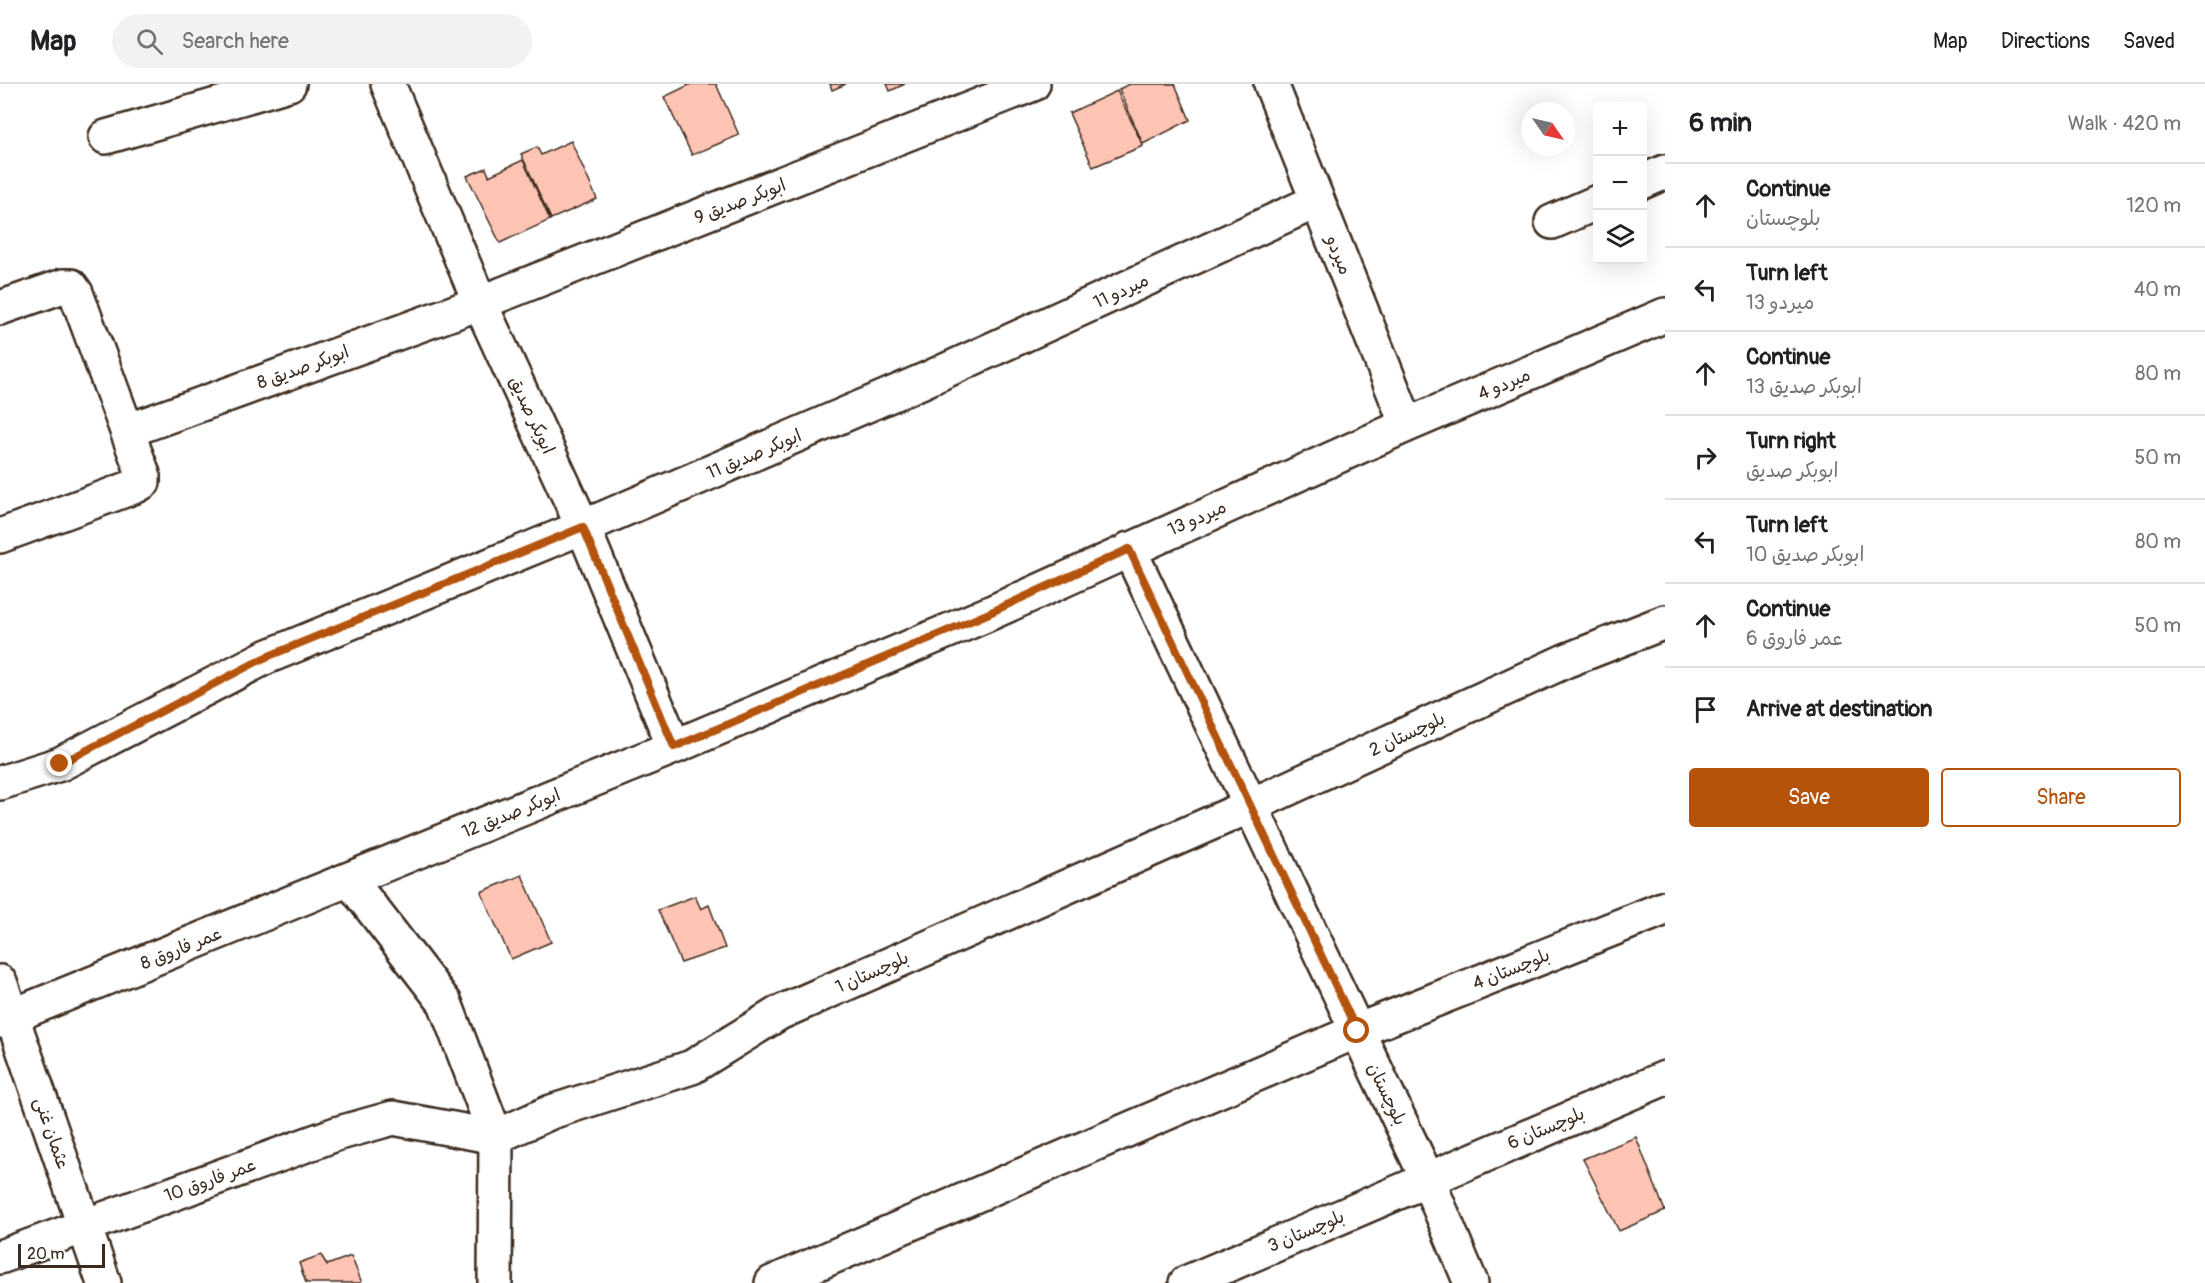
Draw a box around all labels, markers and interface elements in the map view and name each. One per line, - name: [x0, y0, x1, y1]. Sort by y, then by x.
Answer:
- search box: [112, 14, 532, 68]
- text: Map: [30, 24, 76, 59]
- icon: search: [133, 25, 166, 58]
- text: Search here: [181, 27, 289, 55]
- text: Map: [1933, 28, 1968, 55]
- text: Directions: [2001, 28, 2090, 55]
- text: Saved: [2123, 28, 2175, 55]
- north arrow: [1521, 102, 1575, 156]
- map controls: [1593, 102, 1647, 264]
- button: +: [1593, 102, 1647, 156]
- text: 6 min: [1689, 107, 1752, 139]
- text: Walk · 420 m: [2068, 111, 2181, 136]
- button: −: [1593, 156, 1647, 210]
- street label: ابوبکر صدیق 9: [691, 173, 789, 229]
- text: Continue: [1746, 175, 1830, 203]
- icon: ahead: [1689, 189, 1722, 222]
- text: 120 m: [2126, 193, 2181, 218]
- text: بلوچستان: [1746, 206, 1821, 231]
- button: layers: [1593, 210, 1647, 264]
- street label: میردو: [1320, 230, 1357, 278]
- text: Turn left: [1746, 259, 1828, 287]
- street label: میردو 11: [1090, 269, 1153, 314]
- icon: left: [1689, 273, 1722, 306]
- text: 40 m: [2134, 277, 2181, 302]
- text: میردو 13: [1746, 290, 1814, 315]
- street label: ابوبکر صدیق 8: [254, 340, 352, 395]
- text: Continue: [1746, 343, 1830, 371]
- icon: ahead: [1689, 357, 1722, 390]
- text: 80 m: [2135, 361, 2181, 386]
- street label: میردو 4: [1474, 363, 1534, 406]
- street label: ابوبکر صدیق: [504, 373, 560, 458]
- text: ابوبکر صدیق 13: [1746, 374, 1862, 399]
- street label: ابوبکر صدیق 11: [703, 424, 805, 485]
- text: Turn right: [1746, 427, 1836, 455]
- icon: right: [1689, 441, 1722, 474]
- text: 50 m: [2134, 445, 2181, 470]
- text: ابوبکر صدیق: [1746, 458, 1839, 483]
- street label: میردو 13: [1164, 495, 1230, 541]
- text: Turn left: [1746, 511, 1828, 539]
- icon: left: [1689, 525, 1722, 558]
- text: 80 m: [2135, 529, 2181, 554]
- text: ابوبکر صدیق 10: [1746, 542, 1864, 567]
- text: Continue: [1746, 595, 1830, 623]
- icon: ahead: [1689, 609, 1722, 642]
- text: 50 m: [2134, 613, 2181, 638]
- text: عمر فاروق 6: [1746, 626, 1843, 651]
- icon: arrive: [1689, 693, 1722, 726]
- text: Arrive at destination: [1746, 695, 1932, 723]
- street label: بلوچستان 2: [1366, 707, 1449, 762]
- route end: [46, 750, 72, 776]
- button: Save: [1689, 768, 1929, 827]
- button: Share: [1941, 768, 2181, 827]
- street label: ابوبکر صدیق 12: [459, 783, 564, 844]
- street label: عمر فاروق 8: [137, 922, 225, 975]
- street label: بلوچستان 4: [1469, 944, 1553, 995]
- street label: بلوچستان 1: [832, 946, 913, 999]
- route start: [1343, 1017, 1369, 1043]
- street label: بلوچستان: [1361, 1059, 1412, 1129]
- street label: عثمان غنی: [29, 1094, 75, 1172]
- street label: بلوچستان 6: [1504, 1102, 1588, 1155]
- street label: عمر فاروق 10: [161, 1153, 259, 1208]
- street label: بلوچستان 3: [1264, 1205, 1348, 1258]
- scale bar: [18, 1241, 105, 1268]
- text: 20 m: [27, 1244, 65, 1264]

